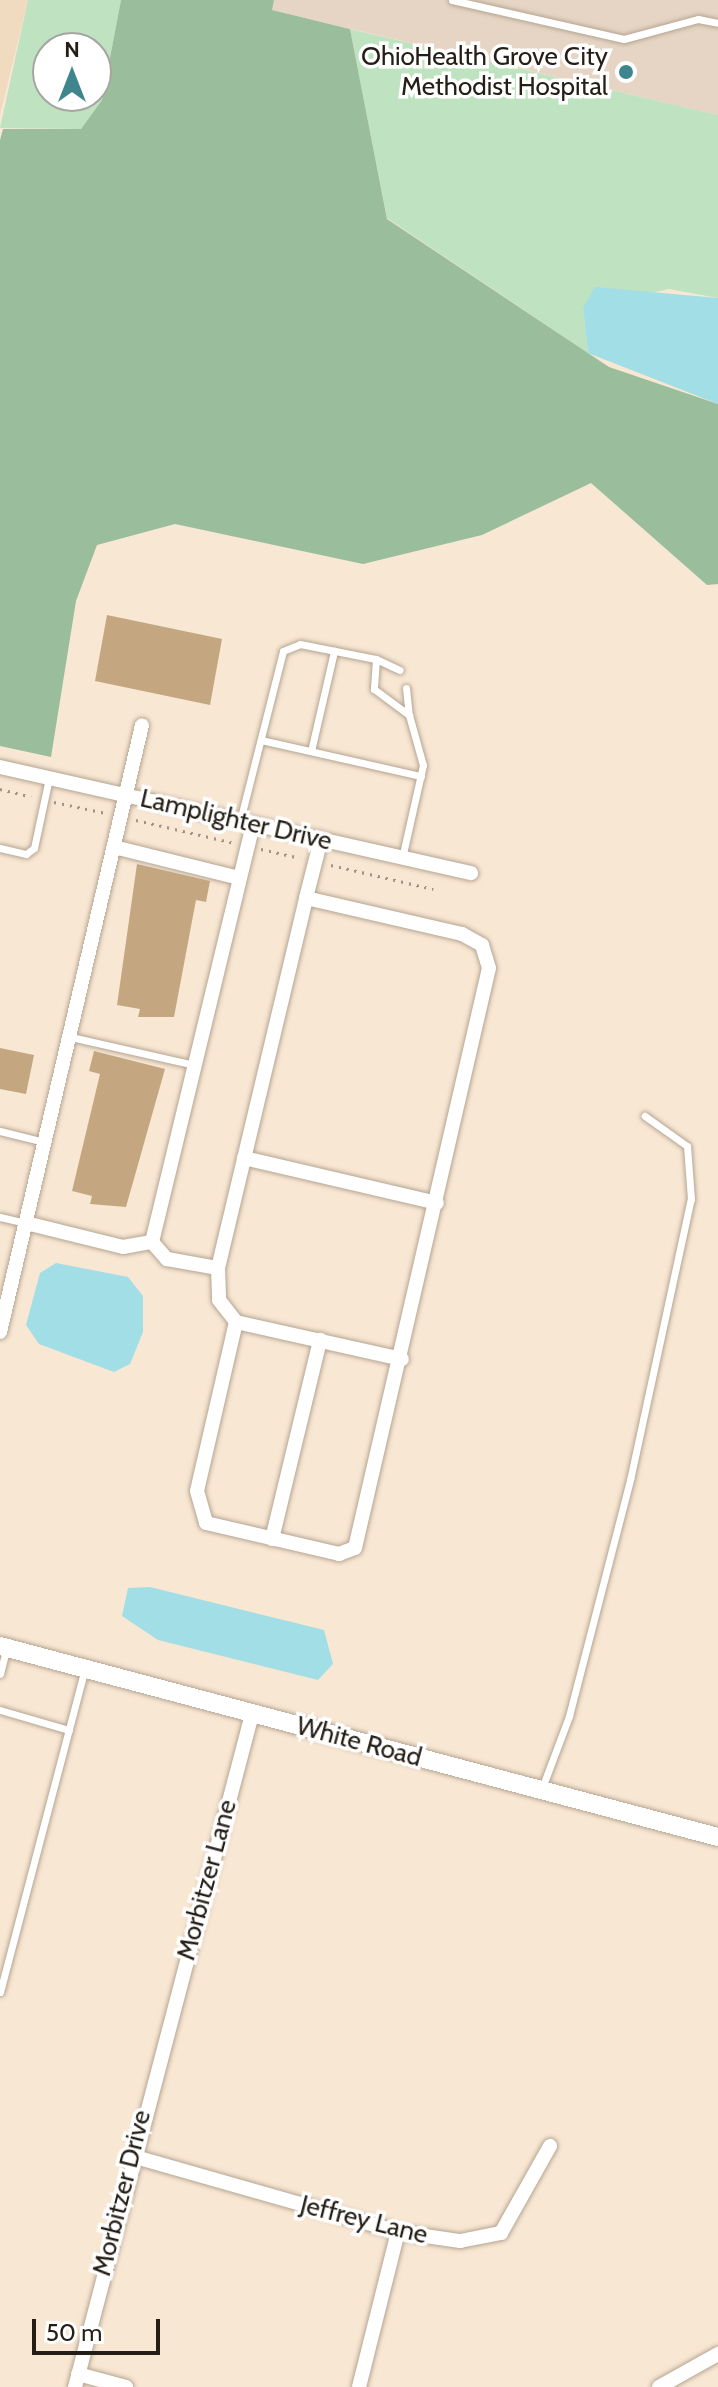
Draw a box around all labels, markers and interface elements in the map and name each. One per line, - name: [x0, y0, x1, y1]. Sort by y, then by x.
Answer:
- north arrow: [32, 32, 112, 112]
- text: N: [64, 36, 80, 63]
- place label: OhioHealth Grove City Methodist Hospital: [361, 41, 608, 102]
- marker: OhioHealth Grove City Methodist Hospital: [615, 61, 637, 83]
- street label: Lamplighter Drive: [137, 783, 335, 857]
- street label: White Road: [293, 1710, 425, 1774]
- street label: Morbitzer Lane: [171, 1796, 243, 1964]
- street label: Morbitzer Drive: [86, 2107, 158, 2279]
- street label: Jeffrey Lane: [297, 2189, 431, 2251]
- scale bar: [36, 2303, 164, 2353]
- text: 50 m: [46, 2318, 102, 2347]

